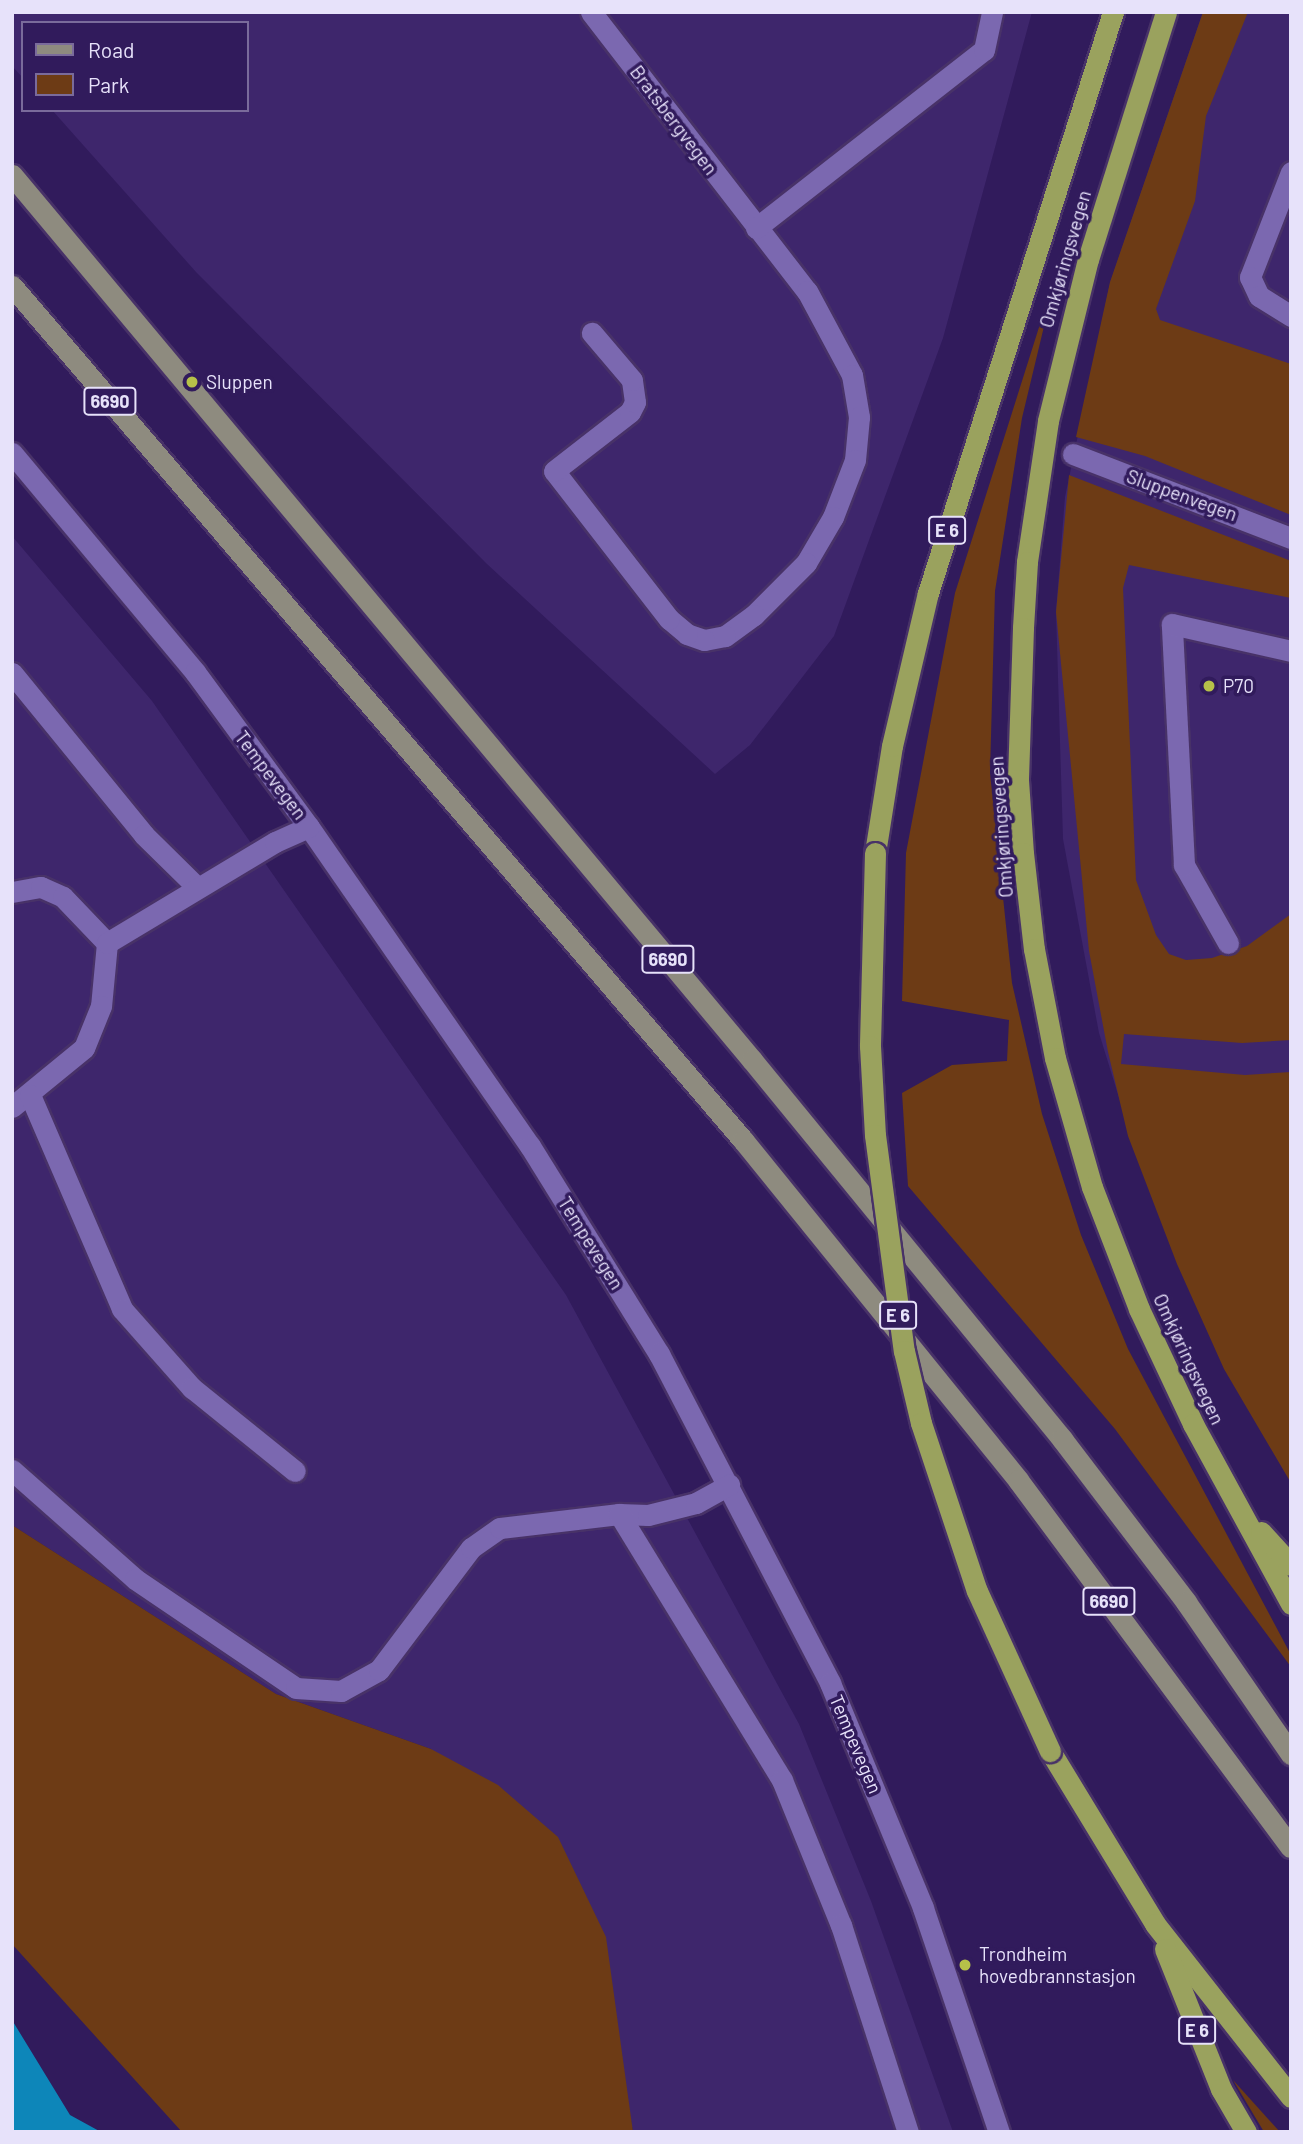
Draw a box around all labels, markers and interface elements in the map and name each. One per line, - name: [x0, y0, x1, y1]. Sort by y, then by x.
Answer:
- legend: [21, 21, 248, 112]
- text: Road: [88, 37, 134, 62]
- street label: Bratsbergvegen: [625, 61, 723, 179]
- text: Park: [88, 72, 129, 97]
- street label: Omkjøringsvegen: [1035, 188, 1095, 330]
- place label: Sluppen: [206, 371, 273, 393]
- marker: Sluppen: [184, 374, 200, 390]
- road number: 6690: [82, 386, 138, 416]
- street label: Sluppenvegen: [1124, 464, 1240, 526]
- road number: E 6: [928, 516, 966, 544]
- place label: P70: [1223, 675, 1254, 697]
- marker: P70: [1201, 678, 1217, 694]
- street label: Tempevegen: [230, 726, 312, 824]
- street label: Omkjøringsvegen: [985, 756, 1017, 898]
- road number: 6690: [640, 944, 696, 974]
- street label: Tempevegen: [554, 1192, 628, 1294]
- street label: Omkjøringsvegen: [1149, 1290, 1229, 1428]
- road number: E 6: [879, 1300, 917, 1330]
- road number: 6690: [1081, 1586, 1137, 1616]
- street label: Tempevegen: [825, 1691, 887, 1797]
- place label: Trondheim hovedbrannstasjon: [979, 1943, 1136, 1987]
- marker: Trondheim hovedbrannstasjon: [957, 1957, 973, 1973]
- road number: E 6: [1178, 2016, 1216, 2044]

